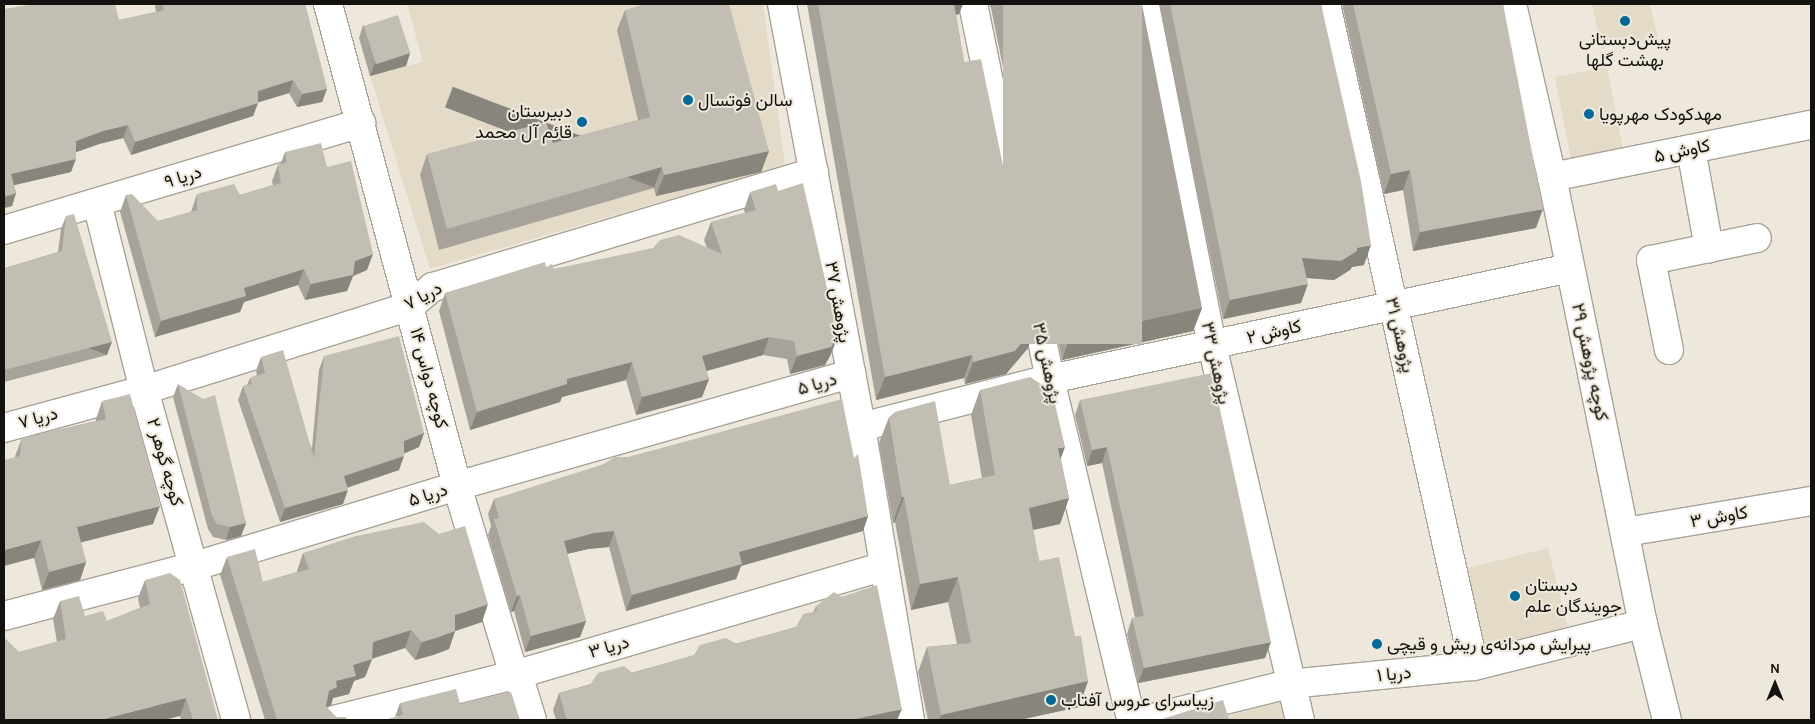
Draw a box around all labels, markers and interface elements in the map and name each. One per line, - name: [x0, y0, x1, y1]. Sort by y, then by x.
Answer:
- marker: پیش‌دبستانی بهشت گلها: [1619, 15, 1631, 27]
- place label: پیش‌دبستانی بهشت گلها: [1579, 29, 1671, 72]
- place label: سالن فوتسال: [698, 89, 793, 111]
- marker: سالن فوتسال: [682, 94, 694, 106]
- place label: دبیرستان قائم آل محمد: [475, 101, 572, 144]
- place label: مهدکودک مهرپویا: [1599, 103, 1722, 125]
- marker: مهدکودک مهرپویا: [1583, 108, 1595, 120]
- marker: دبیرستان قائم آل محمد: [576, 116, 588, 128]
- street label: کاوش ۵: [1652, 135, 1712, 167]
- street label: دریا ۹: [162, 161, 204, 193]
- street label: پژوهش ۳۷: [820, 260, 856, 344]
- street label: دریا ۷: [400, 277, 446, 315]
- street label: پژوهش ۳۱: [1381, 295, 1419, 375]
- street label: کوچه پژوهش ۲۹: [1567, 301, 1613, 423]
- street label: کاوش ۲: [1244, 315, 1304, 349]
- street label: پژوهش ۳۵: [1028, 320, 1066, 406]
- street label: پژوهش ۳۳: [1197, 320, 1235, 406]
- street label: کوچه دواس ۱۴: [405, 325, 453, 431]
- street label: دریا ۵: [795, 368, 839, 400]
- street label: دریا ۷: [16, 402, 60, 434]
- street label: کوچه گوهر ۲: [142, 415, 188, 509]
- street label: دریا ۵: [406, 479, 450, 511]
- street label: کاوش ۳: [1689, 501, 1749, 533]
- place label: دبستان جویندگان علم: [1525, 575, 1622, 618]
- marker: دبستان جویندگان علم: [1509, 590, 1521, 602]
- street label: دریا ۳: [586, 631, 632, 663]
- place label: پیرایش مردانه‌ی ریش و قیچی: [1387, 633, 1591, 655]
- marker: پیرایش مردانه‌ی ریش و قیچی: [1371, 638, 1383, 650]
- north arrow: [1750, 659, 1800, 709]
- text: N: [1770, 660, 1780, 677]
- street label: دریا ۱: [1376, 661, 1412, 687]
- place label: زیباسرای عروس آفتاب: [1061, 689, 1214, 711]
- marker: زیباسرای عروس آفتاب: [1045, 694, 1057, 706]

